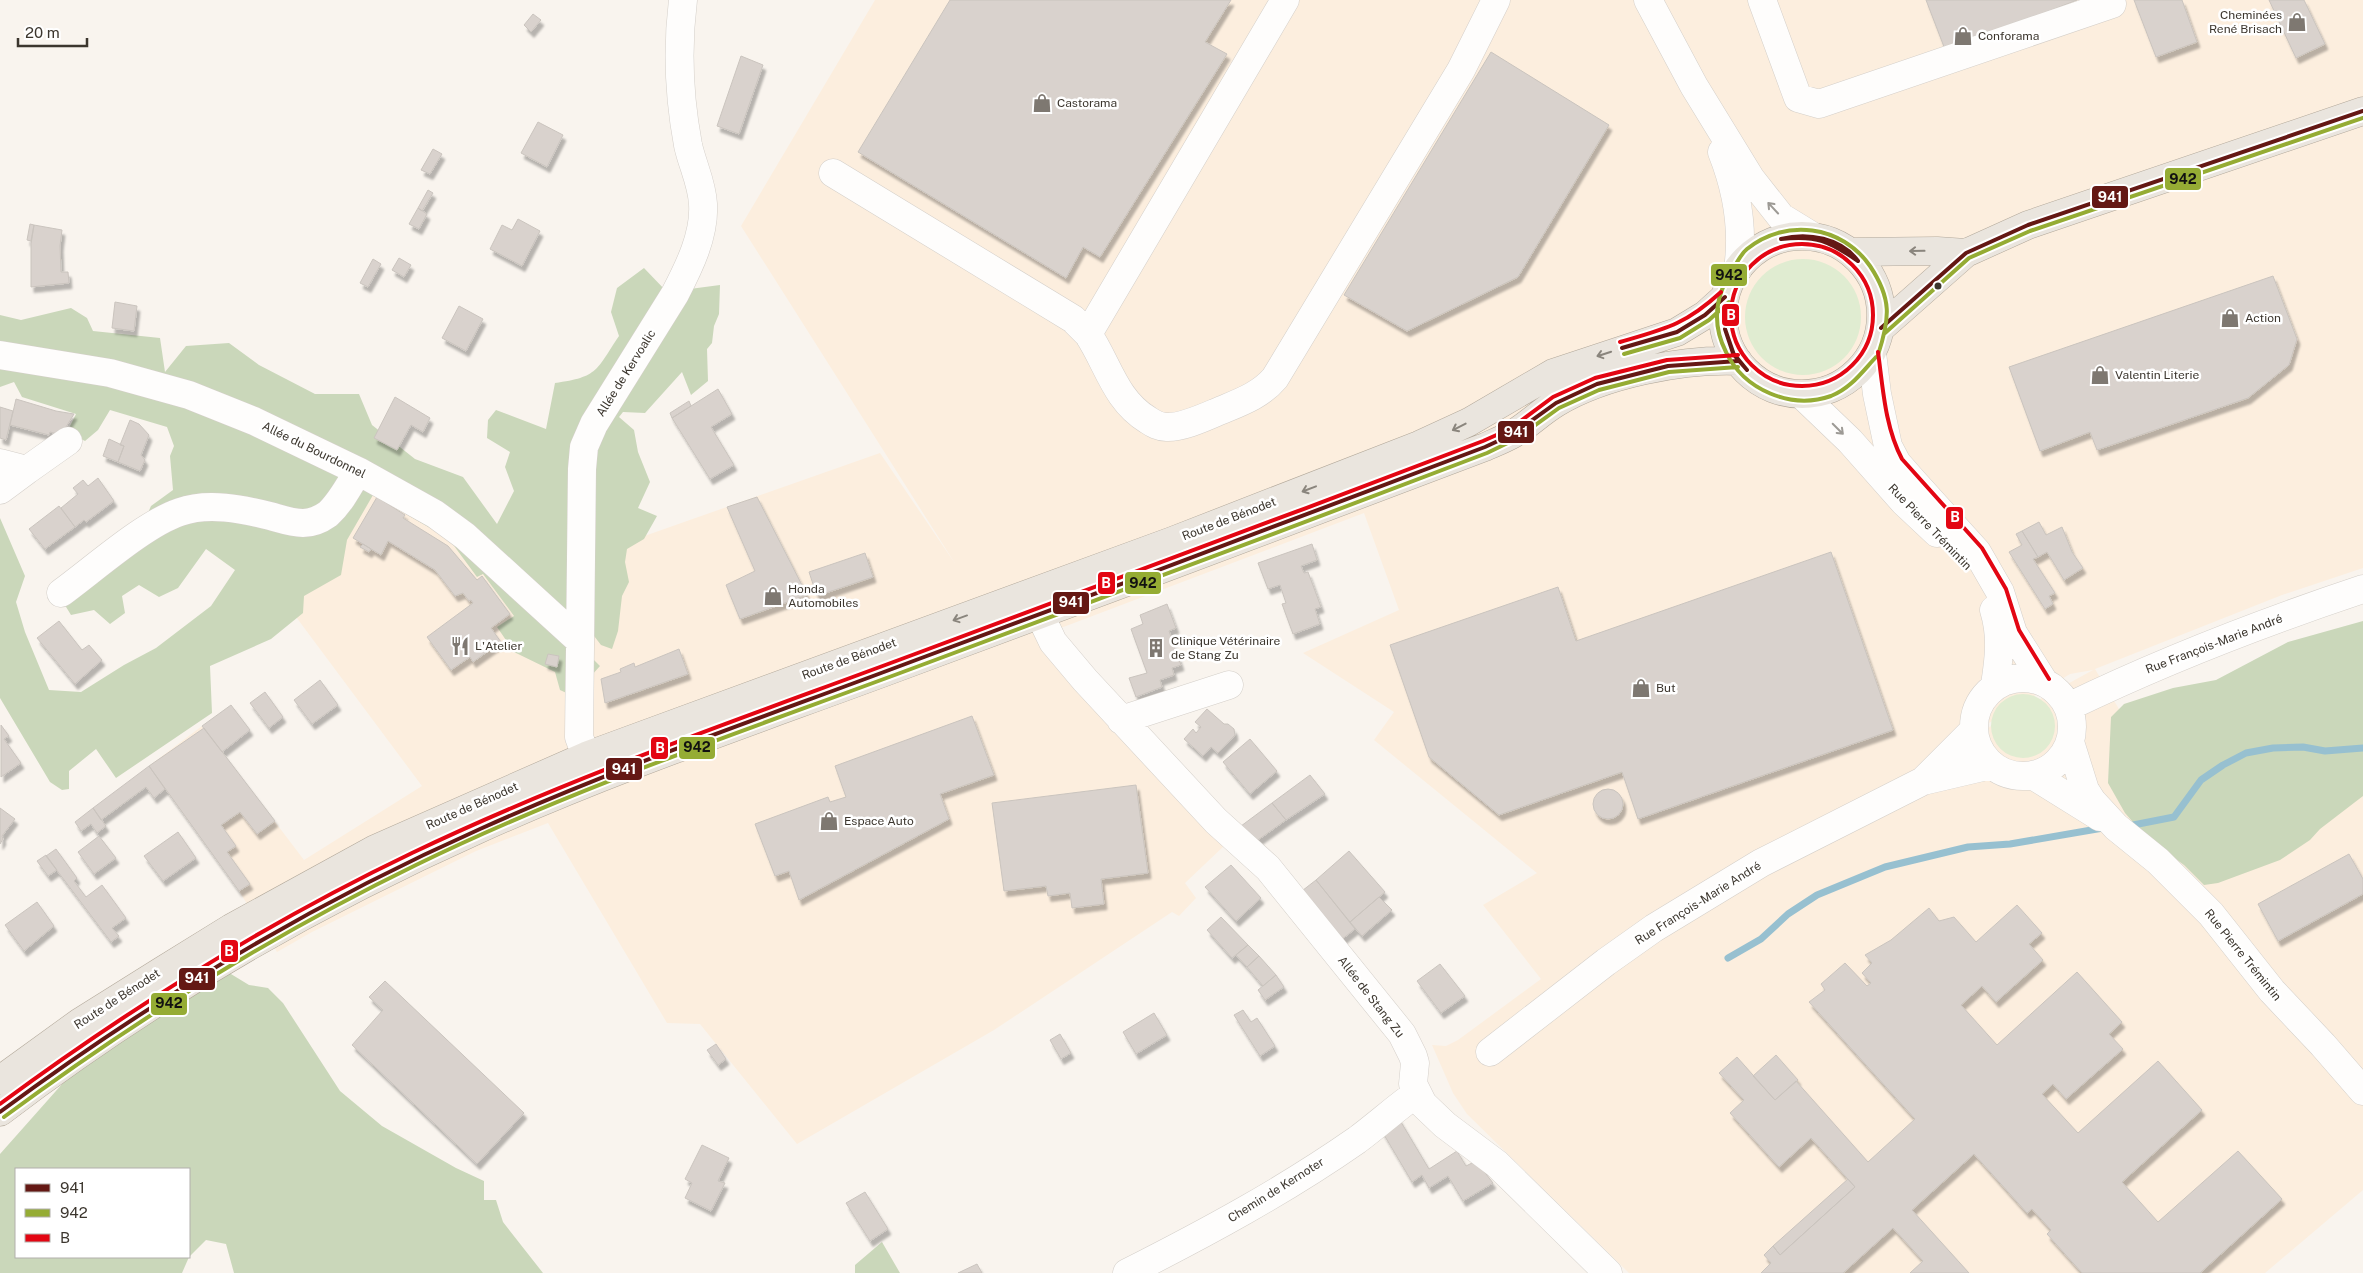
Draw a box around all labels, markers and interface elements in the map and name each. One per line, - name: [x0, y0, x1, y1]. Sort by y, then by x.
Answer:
- place label: Cheminées René Brisach: [2209, 8, 2282, 36]
- shop icon: Cheminées René Brisach: [2286, 11, 2308, 33]
- scale bar: [18, 15, 86, 47]
- text: 20 m: [25, 24, 60, 41]
- shop icon: Conforama: [1952, 25, 1974, 47]
- place label: Conforama: [1978, 29, 2039, 43]
- shop icon: Castorama: [1031, 92, 1053, 114]
- place label: Castorama: [1057, 96, 1117, 110]
- line badge: 942: [2164, 167, 2202, 191]
- text: 942: [2169, 171, 2197, 187]
- line badge: 941: [2091, 185, 2129, 209]
- text: 941: [2098, 189, 2122, 205]
- one-way arrow: [1767, 202, 1779, 215]
- one-way arrow: [1909, 246, 1926, 256]
- line badge: 942: [1710, 263, 1748, 287]
- text: 942: [1715, 267, 1743, 283]
- unlabelled marker: [1933, 281, 1943, 291]
- line badge: B: [1721, 303, 1740, 327]
- text: B: [1726, 307, 1736, 323]
- shop icon: Action: [2219, 307, 2241, 329]
- place label: Action: [2245, 311, 2281, 325]
- street label: Allée de Kervoalic: [594, 327, 658, 419]
- one-way arrow: [1596, 350, 1612, 360]
- shop icon: Valentin Literie: [2089, 364, 2111, 386]
- place label: Valentin Literie: [2115, 368, 2199, 382]
- street label: Allée du Bourdonnel: [260, 419, 368, 481]
- line badge: 941: [1497, 420, 1535, 444]
- one-way arrow: [1452, 423, 1467, 432]
- one-way arrow: [1831, 423, 1844, 435]
- text: 941: [1504, 424, 1528, 440]
- street label: Rue Pierre Trémintin: [1885, 481, 1975, 573]
- one-way arrow: [1302, 484, 1317, 494]
- street label: Route de Bénodet: [1180, 495, 1278, 543]
- line badge: B: [1945, 506, 1964, 530]
- text: B: [1950, 509, 1960, 525]
- line badge: B: [1097, 571, 1116, 595]
- line badge: 942: [1124, 571, 1162, 595]
- text: B: [1101, 575, 1111, 591]
- text: 942: [1129, 575, 1157, 591]
- place label: Honda Automobiles: [788, 582, 858, 610]
- shop icon: Honda Automobiles: [762, 585, 784, 607]
- line badge: 941: [1052, 591, 1090, 615]
- text: 941: [1059, 594, 1083, 610]
- street label: Rue François-Marie André: [2143, 611, 2285, 677]
- one-way arrow: [953, 614, 968, 623]
- place label: Clinique Vétérinaire de Stang Zu: [1171, 634, 1281, 662]
- restaurant icon: L'Atelier: [449, 635, 471, 657]
- street label: Route de Bénodet: [800, 635, 898, 683]
- building icon: Clinique Vétérinaire de Stang Zu: [1145, 637, 1167, 659]
- place label: L'Atelier: [475, 639, 522, 653]
- shop icon: But: [1630, 677, 1652, 699]
- place label: But: [1656, 681, 1676, 695]
- line badge: B: [650, 736, 669, 760]
- line badge: 942: [678, 736, 716, 760]
- text: 942: [683, 739, 711, 755]
- text: B: [655, 740, 665, 756]
- line badge: 941: [605, 757, 643, 781]
- text: 941: [612, 761, 636, 777]
- street label: Route de Bénodet: [424, 779, 521, 833]
- shop icon: Espace Auto: [818, 810, 840, 832]
- place label: Espace Auto: [844, 814, 914, 828]
- street label: Rue François-Marie André: [1633, 858, 1764, 948]
- street label: Rue Pierre Trémintin: [2202, 906, 2284, 1004]
- line badge: B: [220, 939, 239, 963]
- text: B: [224, 943, 234, 959]
- street label: Allée de Stang Zu: [1335, 954, 1407, 1040]
- street label: Route de Bénodet: [72, 966, 163, 1032]
- line badge: 941: [178, 967, 216, 991]
- text: 941: [185, 970, 209, 986]
- line badge: 942: [150, 992, 188, 1016]
- text: 942: [155, 995, 183, 1011]
- street label: Chemin de Kernoter: [1225, 1155, 1327, 1225]
- legend: [15, 1168, 190, 1258]
- text: 941: [60, 1179, 85, 1196]
- text: 942: [60, 1204, 88, 1221]
- text: B: [60, 1229, 70, 1246]

